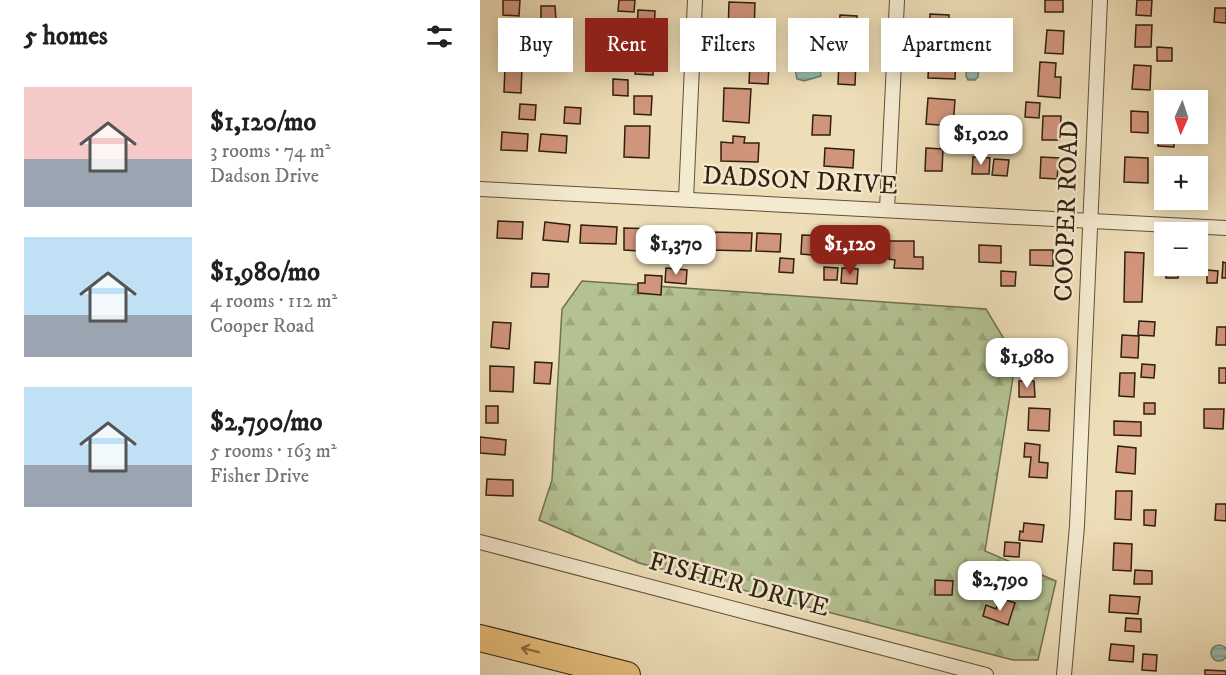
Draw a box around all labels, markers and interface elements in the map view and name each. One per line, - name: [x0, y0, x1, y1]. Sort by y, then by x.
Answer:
- chip: Buy: [498, 18, 573, 72]
- chip: Rent: [585, 18, 668, 72]
- chip: Filters: [680, 18, 776, 72]
- chip: New: [788, 18, 869, 72]
- chip: Apartment: [881, 18, 1013, 72]
- text: 5 homes: [24, 20, 108, 53]
- icon: filters: [423, 20, 456, 53]
- north arrow: [1154, 90, 1208, 144]
- map controls: [1154, 90, 1208, 276]
- text: $1,120/mo: [210, 106, 316, 139]
- icon: home: [72, 111, 144, 183]
- pin: $1,020: [932, 115, 1030, 166]
- street label: COOPER ROAD: [1047, 120, 1087, 302]
- text: $1,020: [954, 122, 1009, 147]
- text: 3 rooms · 74 m²: [210, 139, 331, 164]
- button: +: [1154, 156, 1208, 210]
- street label: DADSON DRIVE: [701, 159, 899, 203]
- text: Dadson Drive: [210, 164, 319, 189]
- button: −: [1154, 222, 1208, 276]
- pin: $1,370: [627, 225, 725, 276]
- pin: $1,120: [801, 225, 899, 276]
- text: $1,370: [650, 232, 702, 257]
- text: $1,120: [824, 232, 876, 257]
- text: $1,980/mo: [210, 256, 320, 289]
- icon: home: [72, 261, 144, 333]
- text: 4 rooms · 112 m²: [210, 289, 338, 314]
- text: Cooper Road: [210, 314, 314, 339]
- pin: $1,980: [978, 338, 1076, 389]
- text: $1,980: [1000, 345, 1054, 370]
- text: $2,790/mo: [210, 406, 322, 439]
- icon: home: [72, 411, 144, 483]
- text: 5 rooms · 163 m²: [210, 439, 337, 464]
- text: Fisher Drive: [210, 464, 309, 489]
- street label: FISHER DRIVE: [645, 545, 833, 625]
- pin: $2,790: [951, 561, 1049, 612]
- text: $2,790: [972, 568, 1028, 593]
- one-way arrow: [520, 644, 539, 656]

